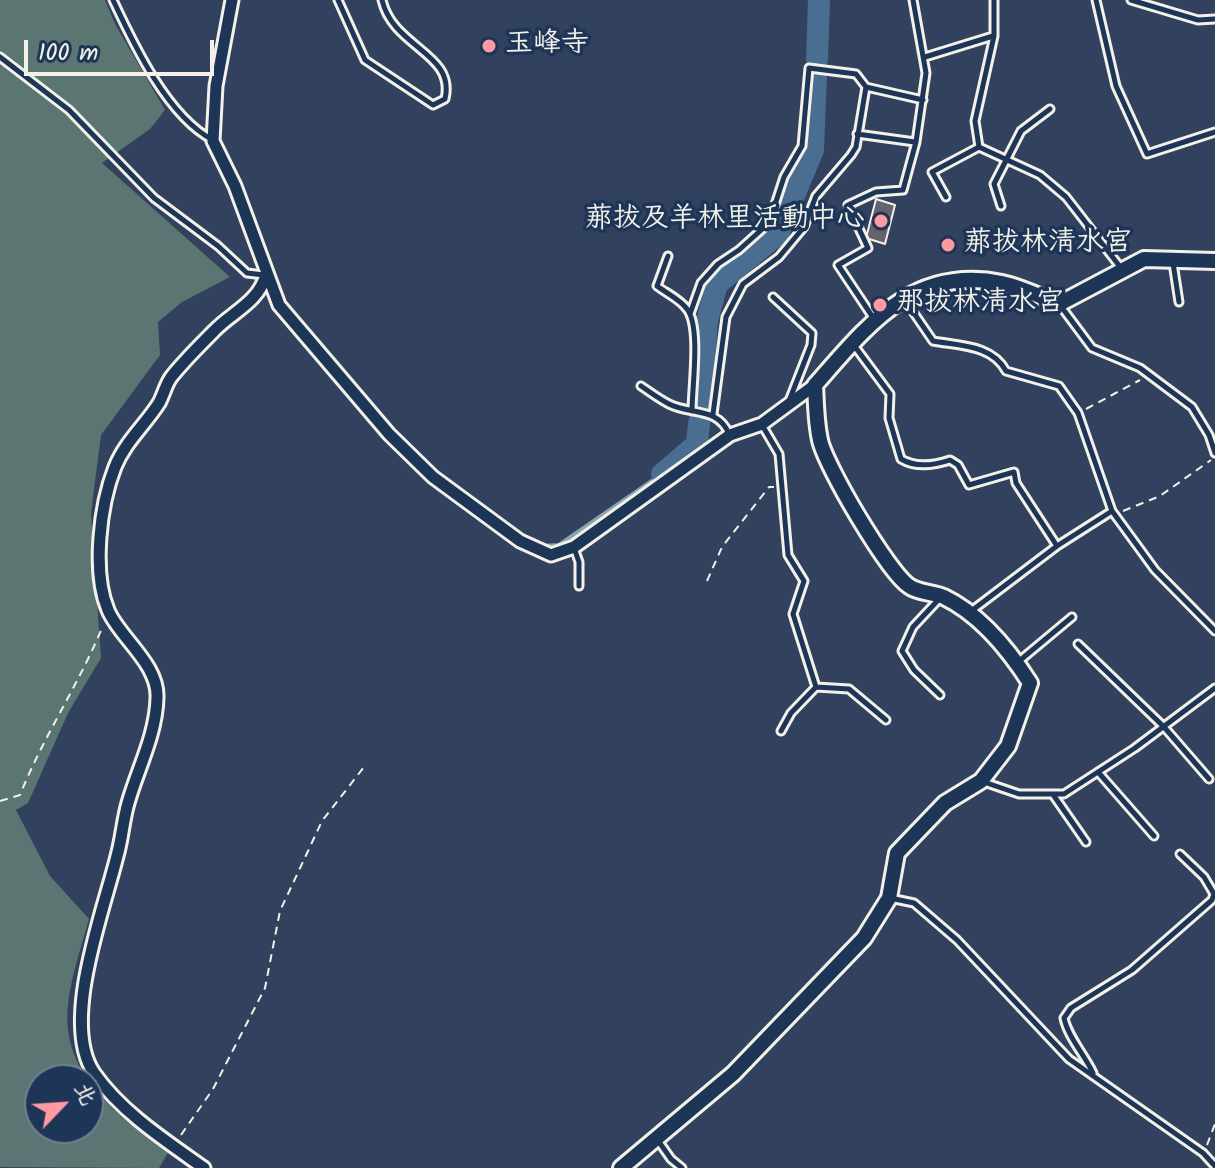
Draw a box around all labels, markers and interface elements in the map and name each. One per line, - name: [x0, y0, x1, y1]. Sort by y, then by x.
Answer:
- scale bar: [28, 24, 218, 74]
- place label: 玉峰寺: [505, 29, 589, 63]
- text: 100 m: [38, 34, 98, 73]
- marker: 玉峰寺: [480, 37, 498, 55]
- place label: 𦰡拔及羊林里活動中心: [585, 204, 865, 238]
- marker: 𦰡拔及羊林里活動中心: [872, 212, 890, 230]
- place label: 𦰡拔林清水宮: [964, 228, 1132, 262]
- marker: 𦰡拔林清水宮: [939, 236, 957, 254]
- place label: 那拔林清水宮: [896, 288, 1064, 322]
- marker: 那拔林清水宮: [871, 296, 889, 314]
- north arrow: [24, 1064, 104, 1144]
- text: 北: [64, 1077, 105, 1112]

